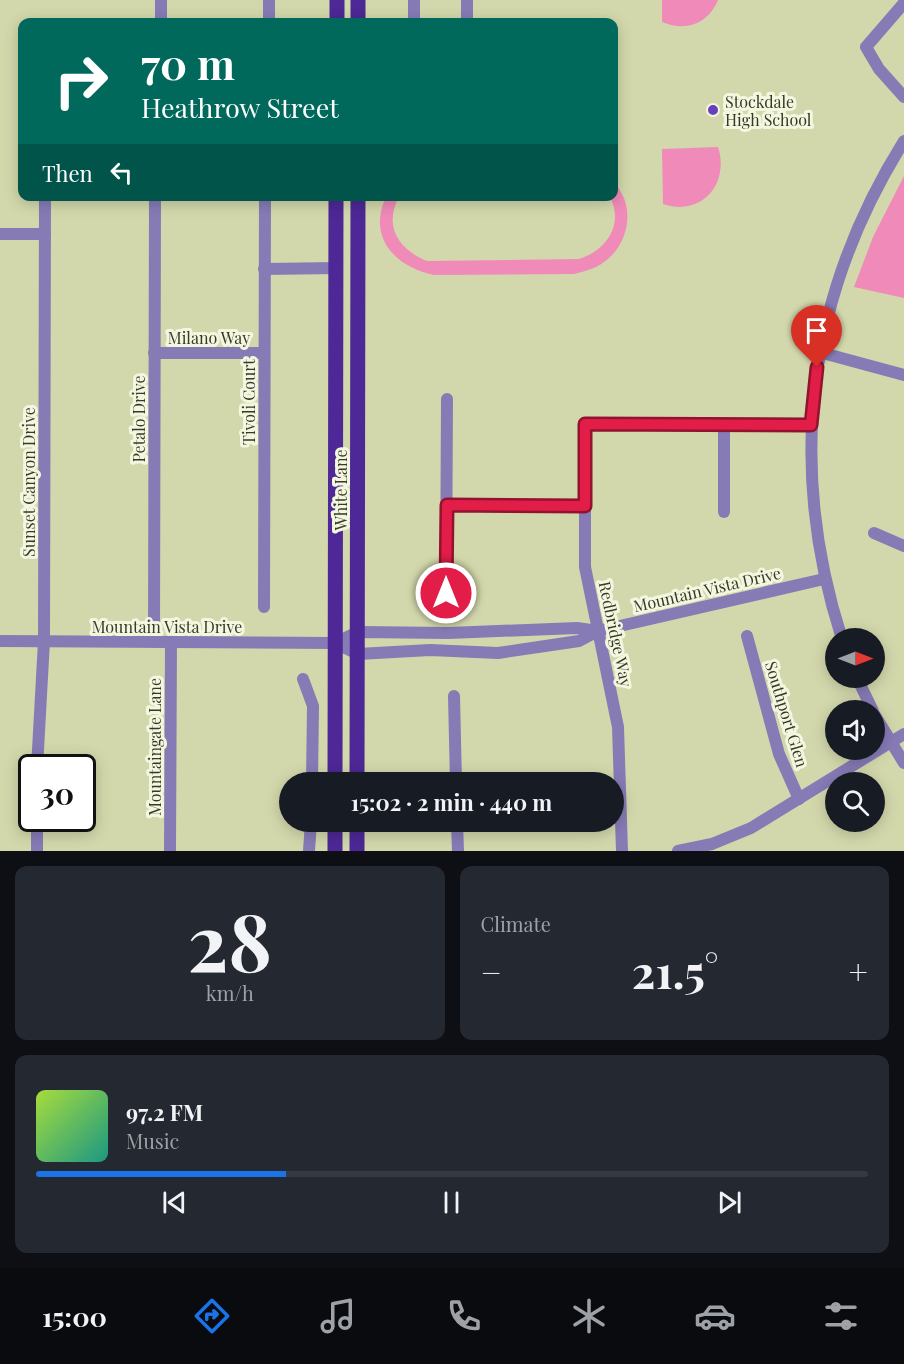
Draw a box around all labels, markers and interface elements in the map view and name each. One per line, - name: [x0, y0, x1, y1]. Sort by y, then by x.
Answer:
- text: 70 m: [141, 35, 235, 91]
- icon: right: [42, 42, 120, 120]
- text: Heathrow Street: [141, 89, 339, 125]
- place label: Stockdale High School: [725, 91, 812, 130]
- marker: Stockdale High School: [706, 103, 720, 117]
- icon: left: [105, 156, 138, 189]
- text: Then: [42, 158, 93, 188]
- pin: [791, 305, 842, 367]
- icon: arrive: [800, 314, 833, 347]
- street label: Milano Way: [168, 327, 250, 348]
- street label: Tivoli Court: [238, 359, 259, 445]
- street label: Petalo Drive: [128, 375, 149, 463]
- street label: Sunset Canyon Drive: [18, 407, 39, 557]
- street label: White Lane: [330, 449, 351, 532]
- position arrow: [414, 561, 478, 625]
- street label: Mountain Vista Drive: [631, 562, 783, 616]
- street label: Redbridge Way: [595, 579, 637, 689]
- street label: Mountain Vista Drive: [92, 616, 242, 637]
- north arrow: [825, 628, 885, 688]
- map controls: [825, 628, 885, 832]
- street label: Southport Glen: [761, 659, 813, 770]
- street label: Mountaingate Lane: [144, 678, 165, 816]
- button: sound: [825, 700, 885, 760]
- speed limit sign: 30: [18, 754, 96, 832]
- button: search: [825, 772, 885, 832]
- text: 15:02 · 2 min · 440 m: [351, 787, 552, 817]
- text: 28: [187, 888, 272, 992]
- text: Climate: [481, 910, 551, 937]
- text: 21.5°: [632, 940, 719, 1000]
- text: −: [481, 949, 502, 993]
- text: +: [849, 949, 868, 993]
- text: km/h: [206, 979, 254, 1006]
- text: 97.2 FM: [126, 1097, 203, 1127]
- text: Music: [126, 1127, 179, 1154]
- icon: previous: [158, 1186, 191, 1219]
- icon: pause: [435, 1186, 468, 1219]
- icon: next: [713, 1186, 746, 1219]
- icon: directions: [191, 1295, 233, 1337]
- icon: music: [317, 1295, 359, 1337]
- icon: phone: [443, 1295, 485, 1337]
- icon: climate: [568, 1295, 610, 1337]
- icon: car: [694, 1295, 736, 1337]
- icon: filters: [820, 1295, 862, 1337]
- text: 15:00: [42, 1298, 107, 1334]

